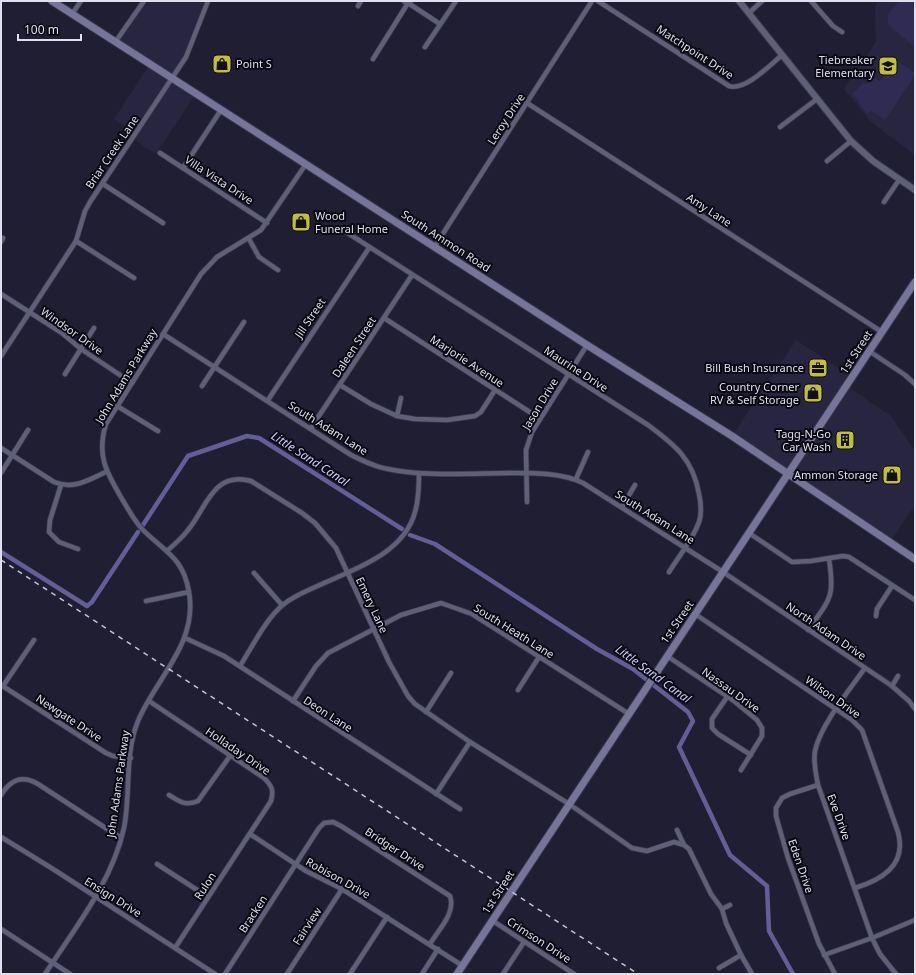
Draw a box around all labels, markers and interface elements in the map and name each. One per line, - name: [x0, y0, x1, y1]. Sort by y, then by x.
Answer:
- scale bar: [18, 16, 81, 42]
- text: 100 m: [24, 21, 59, 38]
- street label: Matchpoint Drive: [654, 21, 737, 82]
- place label: Tiebreaker Elementary: [815, 52, 874, 80]
- shop icon: Point S: [211, 53, 233, 75]
- school or university icon: Tiebreaker Elementary: [877, 55, 899, 77]
- place label: Point S: [236, 56, 272, 71]
- street label: Leroy Drive: [483, 90, 528, 147]
- street label: Briar Creek Lane: [81, 112, 142, 191]
- street label: Villa Vista Drive: [182, 152, 257, 207]
- street label: Amy Lane: [684, 189, 735, 230]
- street label: South Ammon Road: [399, 206, 494, 275]
- place label: Wood Funeral Home: [315, 208, 388, 236]
- shop icon: Wood Funeral Home: [290, 211, 312, 233]
- street label: Jill Street: [290, 295, 328, 341]
- street label: Windsor Drive: [38, 303, 107, 358]
- street label: Daleen Street: [328, 313, 379, 380]
- street label: John Adams Parkway: [91, 325, 160, 427]
- street label: 1st Street: [836, 327, 875, 376]
- street label: Marjorie Avenue: [427, 331, 507, 390]
- street label: Maurine Drive: [541, 342, 611, 395]
- office icon: Bill Bush Insurance: [807, 357, 829, 379]
- place label: Bill Bush Insurance: [705, 360, 804, 375]
- street label: Jason Drive: [518, 375, 561, 433]
- place label: Country Corner RV & Self Storage: [710, 379, 799, 407]
- shop icon: Country Corner RV & Self Storage: [802, 382, 824, 404]
- street label: South Adam Lane: [286, 397, 371, 458]
- place label: Tagg-N-Go Car Wash: [776, 426, 831, 454]
- water label: Little Sand Canal: [268, 427, 353, 491]
- building icon: Tagg-N-Go Car Wash: [834, 429, 856, 451]
- shop icon: Ammon Storage: [881, 464, 903, 486]
- place label: Ammon Storage: [794, 467, 878, 482]
- street label: South Adam Lane: [613, 486, 698, 547]
- street label: Emery Lane: [353, 574, 392, 635]
- street label: 1st Street: [657, 597, 697, 646]
- street label: North Adam Drive: [783, 598, 869, 663]
- street label: South Heath Lane: [471, 600, 557, 661]
- water label: Little Sand Canal: [612, 640, 695, 707]
- street label: Nassau Drive: [699, 664, 763, 716]
- street label: Wilson Drive: [802, 672, 864, 721]
- street label: Newgate Drive: [33, 691, 105, 745]
- street label: Deon Lane: [301, 692, 356, 735]
- street label: Holladay Drive: [203, 723, 274, 778]
- street label: John Adams Parkway: [102, 729, 133, 840]
- street label: Eve Drive: [824, 792, 855, 842]
- street label: Bridger Drive: [362, 824, 428, 874]
- street label: Eden Drive: [785, 837, 818, 895]
- street label: Robison Drive: [303, 854, 373, 902]
- street label: 1st Street: [478, 867, 517, 916]
- street label: Rulon: [190, 869, 219, 902]
- street label: Ensign Drive: [82, 873, 145, 920]
- street label: Bracken: [235, 892, 270, 935]
- street label: Fairview: [289, 904, 325, 948]
- street label: Crimson Drive: [504, 913, 574, 966]

